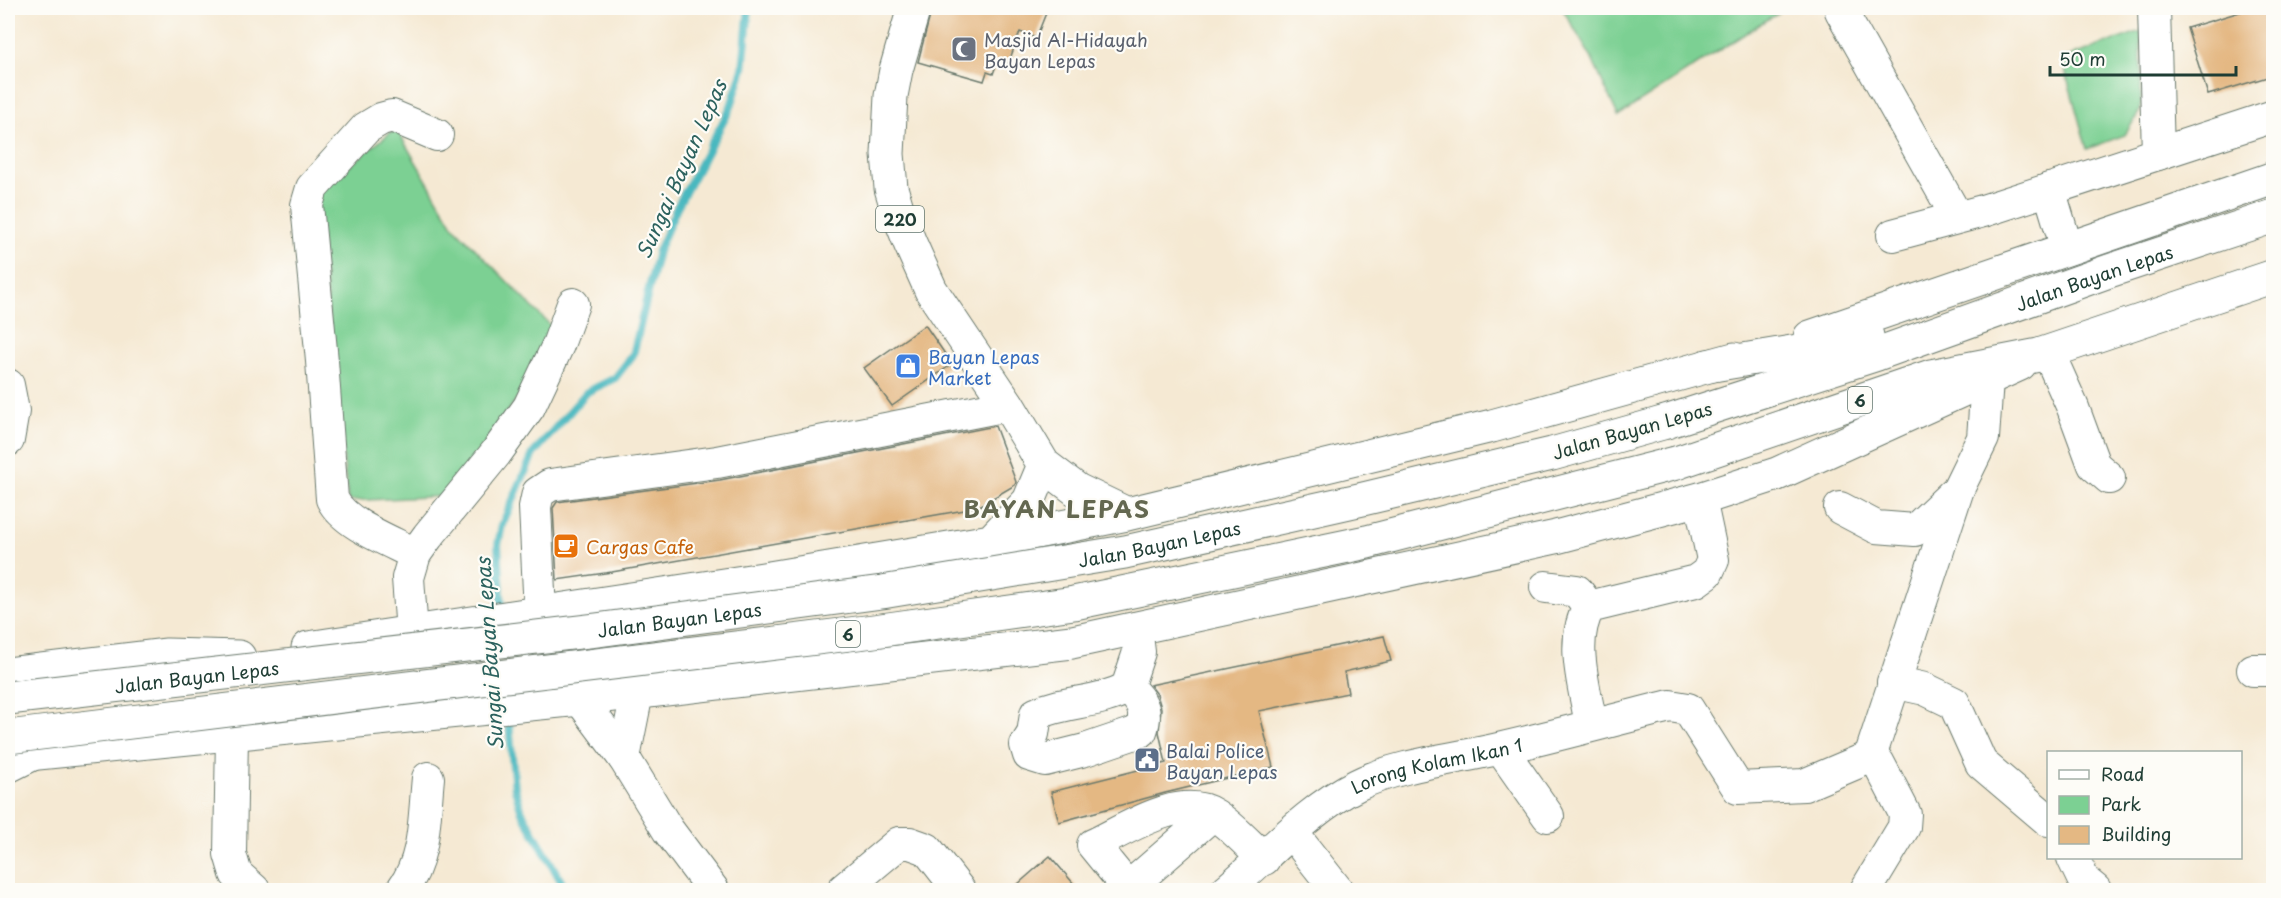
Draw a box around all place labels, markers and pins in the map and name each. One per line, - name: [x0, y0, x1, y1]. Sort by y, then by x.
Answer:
- place label: Masjid Al-Hidayah Bayan Lepas: [984, 26, 1148, 74]
- mosque icon: Masjid Al-Hidayah Bayan Lepas: [949, 34, 979, 64]
- place label: Bayan Lepas Market: [928, 343, 1040, 391]
- shop icon: Bayan Lepas Market: [893, 351, 923, 381]
- cafe icon: Cargas Cafe: [551, 531, 581, 561]
- place label: Cargas Cafe: [586, 533, 694, 560]
- place label: Balai Police Bayan Lepas: [1166, 737, 1278, 785]
- public building icon: Balai Police Bayan Lepas: [1132, 745, 1162, 775]

